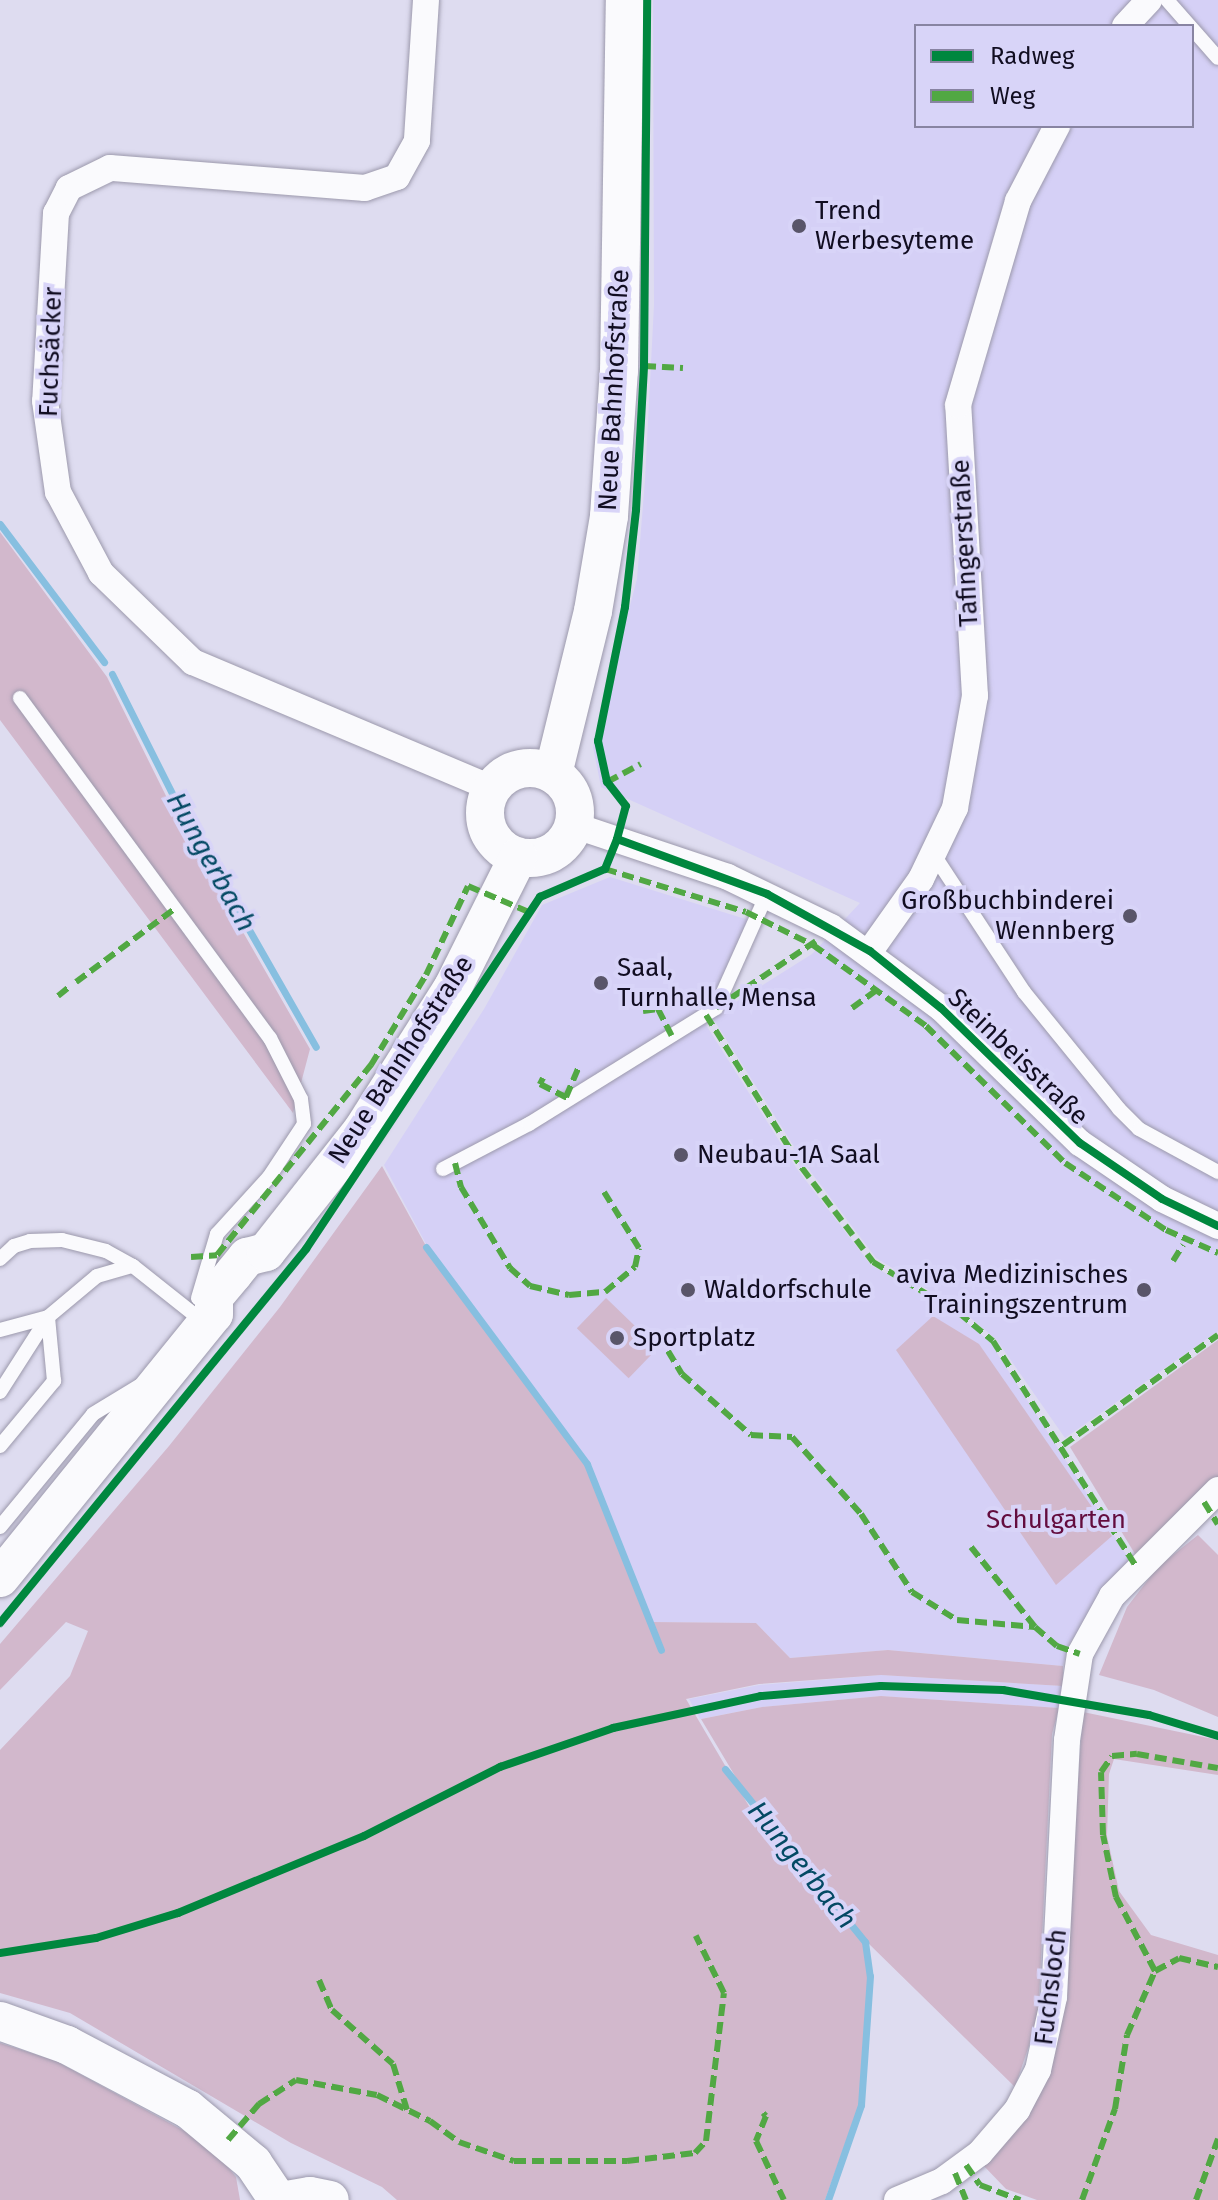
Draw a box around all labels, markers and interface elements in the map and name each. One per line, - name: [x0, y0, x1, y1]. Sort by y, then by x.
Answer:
- legend: [914, 24, 1194, 128]
- text: Radweg: [990, 42, 1074, 70]
- text: Weg: [990, 82, 1035, 110]
- place label: Trend Werbesyteme: [815, 195, 974, 256]
- marker: Trend Werbesyteme: [790, 217, 808, 235]
- street label: Neue Bahnhofstraße: [592, 268, 636, 512]
- street label: Fuchsäcker: [33, 286, 69, 418]
- street label: Tafingerstraße: [945, 458, 985, 628]
- water label: Hungerbach: [159, 786, 263, 938]
- place label: Großbuchbinderei Wennberg: [901, 885, 1114, 946]
- marker: Großbuchbinderei Wennberg: [1121, 907, 1139, 925]
- street label: Neue Bahnhofstraße: [322, 950, 480, 1170]
- place label: Saal, Turnhalle, Mensa: [617, 952, 817, 1014]
- marker: Saal, Turnhalle, Mensa: [592, 974, 610, 992]
- street label: Steinbeisstraße: [941, 982, 1095, 1132]
- place label: Neubau-1A Saal: [697, 1139, 880, 1171]
- marker: Neubau-1A Saal: [672, 1146, 690, 1164]
- place label: aviva Medizinisches Trainingszentrum: [896, 1259, 1128, 1320]
- place label: Waldorfschule: [704, 1274, 872, 1306]
- marker: Waldorfschule: [679, 1281, 697, 1299]
- marker: aviva Medizinisches Trainingszentrum: [1135, 1281, 1153, 1299]
- place label: Sportplatz: [633, 1322, 755, 1354]
- marker: Sportplatz: [608, 1329, 626, 1347]
- park label: Schulgarten: [986, 1504, 1126, 1536]
- water label: Hungerbach: [740, 1794, 864, 1936]
- street label: Fuchsloch: [1028, 1927, 1074, 2047]

